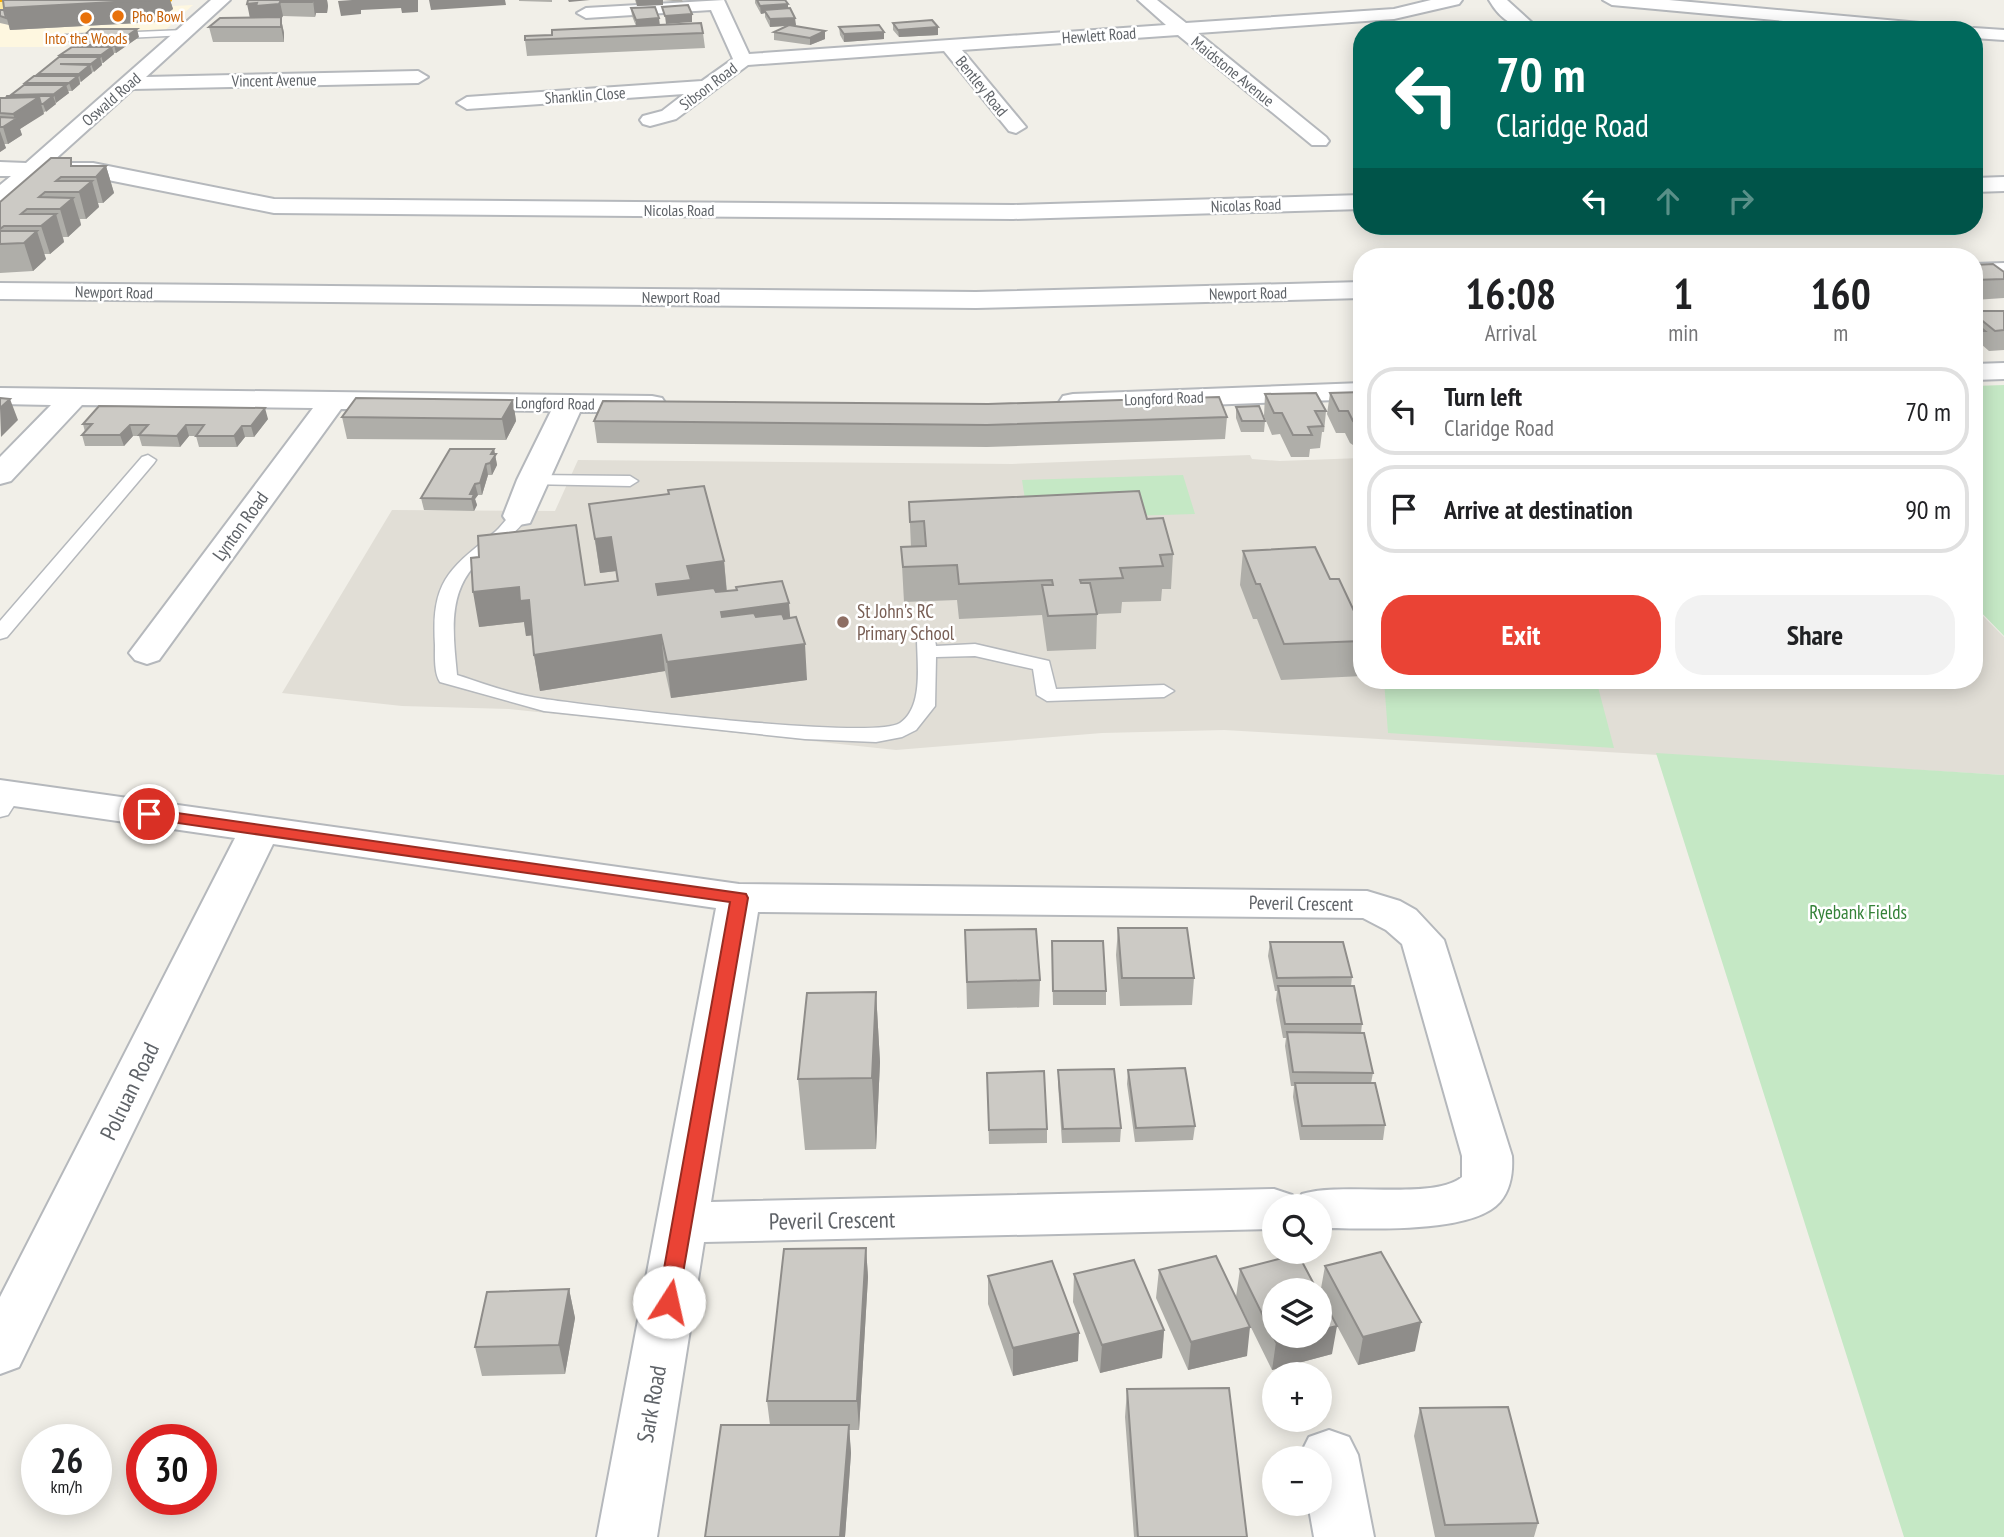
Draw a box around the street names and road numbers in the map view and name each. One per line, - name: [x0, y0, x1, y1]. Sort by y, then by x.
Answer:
- street label: Hewlett Road: [1061, 22, 1137, 48]
- street label: Maidstone Avenue: [1188, 32, 1278, 110]
- street label: Bentley Road: [952, 52, 1012, 120]
- street label: Sibson Road: [675, 58, 741, 114]
- street label: Oswald Road: [77, 68, 145, 130]
- street label: Vincent Avenue: [230, 69, 317, 91]
- street label: Shanklin Close: [544, 82, 626, 108]
- street label: Nicolas Road: [1210, 194, 1282, 216]
- street label: Nicolas Road: [644, 200, 714, 220]
- street label: Newport Road: [75, 281, 153, 303]
- street label: Newport Road: [1209, 282, 1287, 304]
- street label: Newport Road: [642, 287, 720, 307]
- street label: Longford Road: [1124, 387, 1204, 409]
- street label: Longford Road: [515, 392, 595, 414]
- street label: Lynton Road: [207, 487, 273, 565]
- street label: Peveril Crescent: [1249, 890, 1354, 916]
- street label: Polruan Road: [93, 1038, 165, 1144]
- street label: Peveril Crescent: [769, 1204, 896, 1236]
- street label: Sark Road: [630, 1363, 672, 1445]

